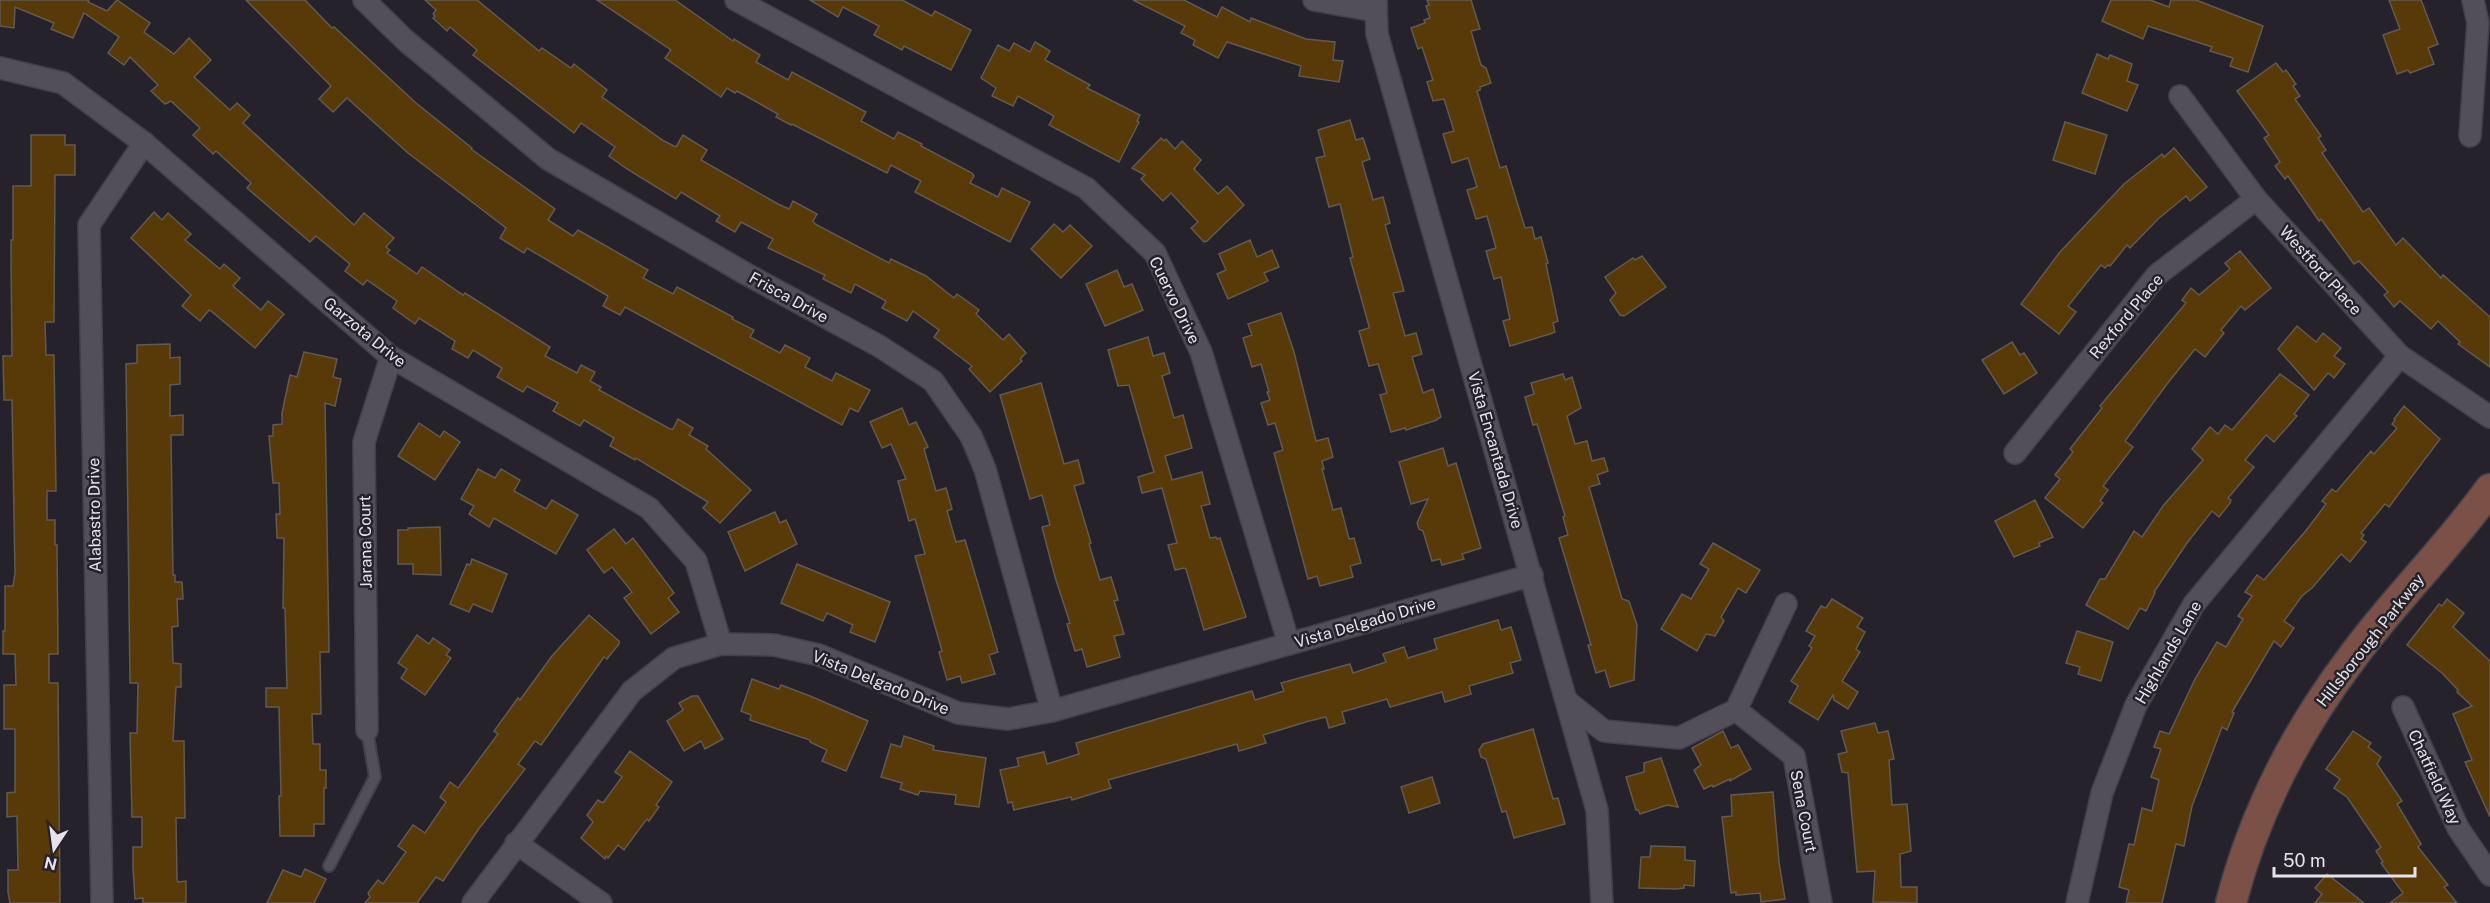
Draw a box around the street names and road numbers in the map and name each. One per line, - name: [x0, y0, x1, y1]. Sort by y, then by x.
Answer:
- street label: Westford Place: [2276, 222, 2366, 319]
- street label: Cuervo Drive: [1145, 253, 1204, 347]
- street label: Frisca Drive: [746, 268, 832, 327]
- street label: Rexford Place: [2086, 270, 2167, 362]
- street label: Garzota Drive: [320, 293, 410, 371]
- street label: Vista Encantada Drive: [1464, 369, 1527, 531]
- street label: Alabastro Drive: [84, 458, 105, 572]
- street label: Jarana Court: [355, 495, 376, 589]
- street label: Hillsborough Parkway: [2313, 570, 2428, 711]
- street label: Vista Delgado Drive: [1292, 593, 1438, 652]
- street label: Highlands Lane: [2131, 597, 2206, 707]
- street label: Vista Delgado Drive: [810, 646, 952, 719]
- street label: Chatfield Way: [2404, 727, 2465, 828]
- street label: Sena Court: [1786, 768, 1821, 854]

